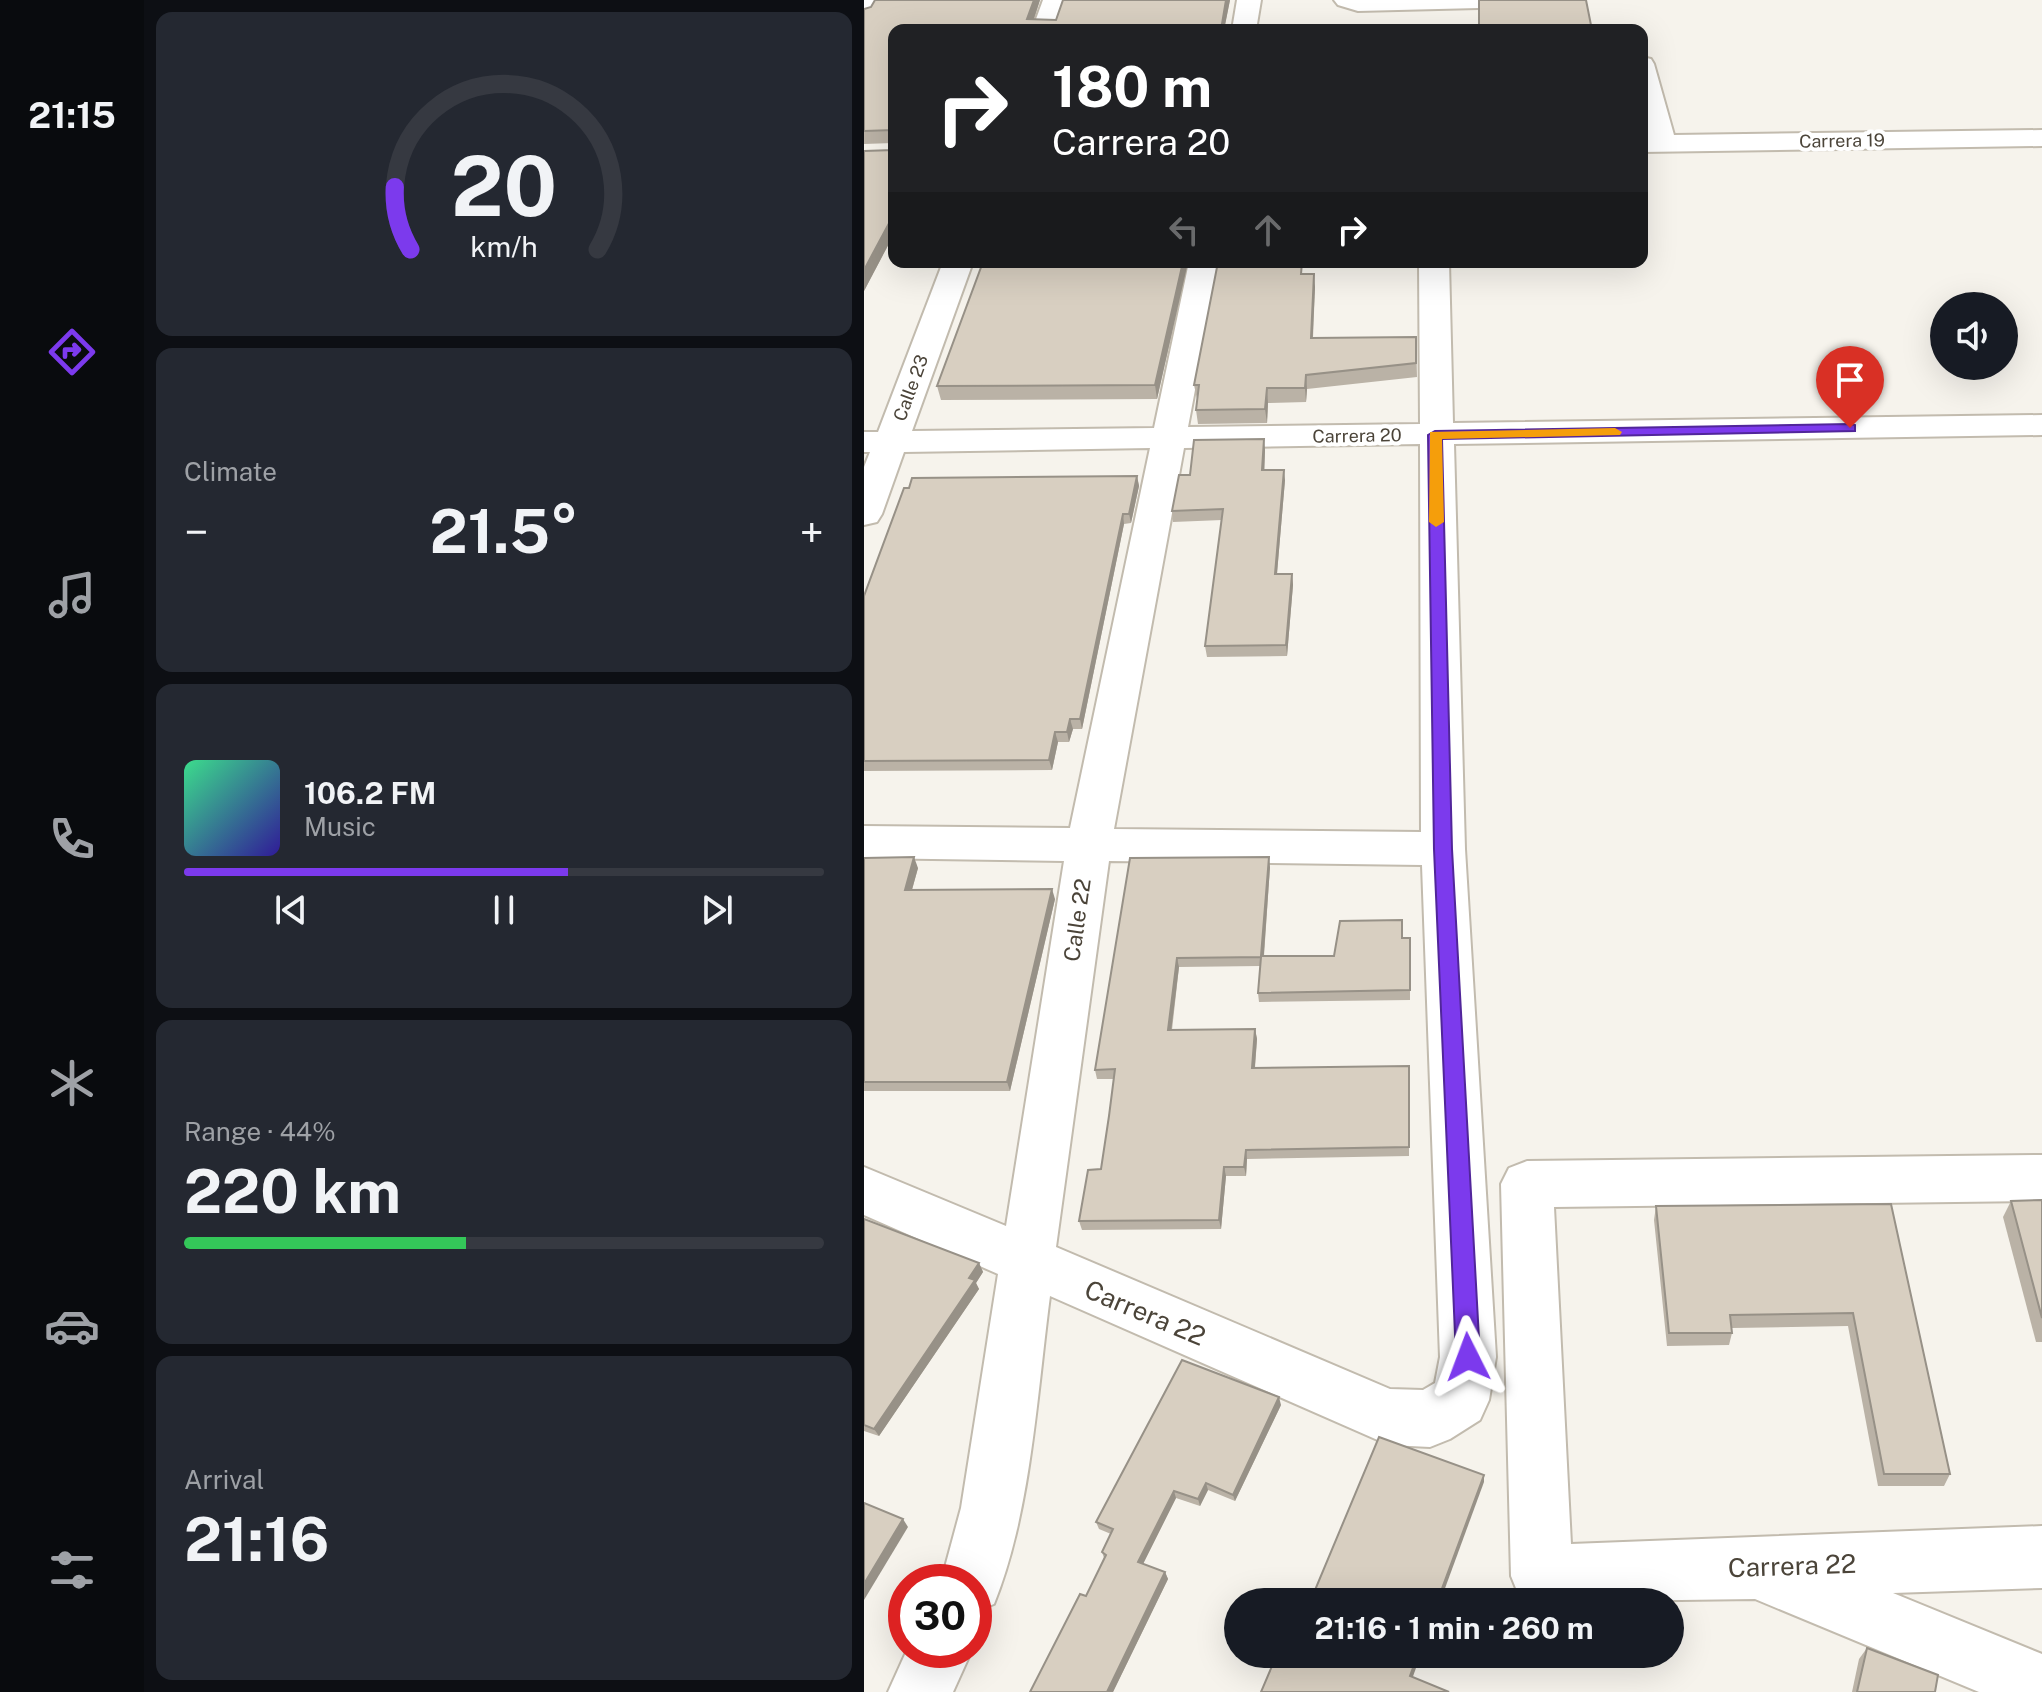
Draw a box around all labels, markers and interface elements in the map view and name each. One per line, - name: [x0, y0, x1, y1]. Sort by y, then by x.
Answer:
- text: 180 m: [1052, 54, 1212, 120]
- icon: right: [920, 56, 1024, 160]
- text: 21:15: [28, 94, 116, 136]
- text: Carrera 20: [1052, 121, 1230, 163]
- street label: Carrera 19: [1799, 129, 1885, 152]
- text: 20: [451, 137, 557, 235]
- icon: left: [1162, 208, 1206, 252]
- icon: ahead: [1246, 208, 1290, 252]
- icon: right: [1330, 208, 1374, 252]
- text: km/h: [470, 230, 538, 263]
- map controls: [1930, 292, 2018, 380]
- button: sound: [1930, 292, 2018, 380]
- icon: directions: [44, 324, 100, 380]
- pin: [1816, 346, 1884, 428]
- street label: Calle 23: [889, 352, 932, 424]
- icon: arrive: [1828, 358, 1872, 402]
- street label: Carrera 20: [1312, 424, 1402, 447]
- text: Climate: [184, 456, 277, 487]
- text: 21.5°: [430, 496, 578, 567]
- text: −: [184, 506, 208, 558]
- text: +: [800, 506, 824, 558]
- icon: music: [44, 567, 100, 623]
- text: 106.2 FM: [304, 775, 436, 811]
- icon: phone: [44, 811, 100, 867]
- text: Music: [304, 811, 376, 842]
- street label: Calle 22: [1058, 877, 1096, 963]
- icon: previous: [269, 888, 313, 932]
- icon: pause: [482, 888, 526, 932]
- icon: next: [695, 888, 739, 932]
- icon: climate: [44, 1055, 100, 1111]
- text: Range · 44%: [184, 1116, 336, 1147]
- text: 220 km: [184, 1156, 401, 1227]
- street label: Carrera 22: [1080, 1273, 1210, 1352]
- icon: car: [44, 1298, 100, 1354]
- position arrow: [1426, 1315, 1510, 1399]
- text: Arrival: [184, 1464, 264, 1495]
- text: 21:16: [184, 1504, 329, 1575]
- icon: filters: [44, 1542, 100, 1598]
- street label: Carrera 22: [1727, 1548, 1857, 1583]
- speed limit sign: 30: [888, 1564, 992, 1668]
- text: 21:16 · 1 min · 260 m: [1314, 1610, 1594, 1646]

